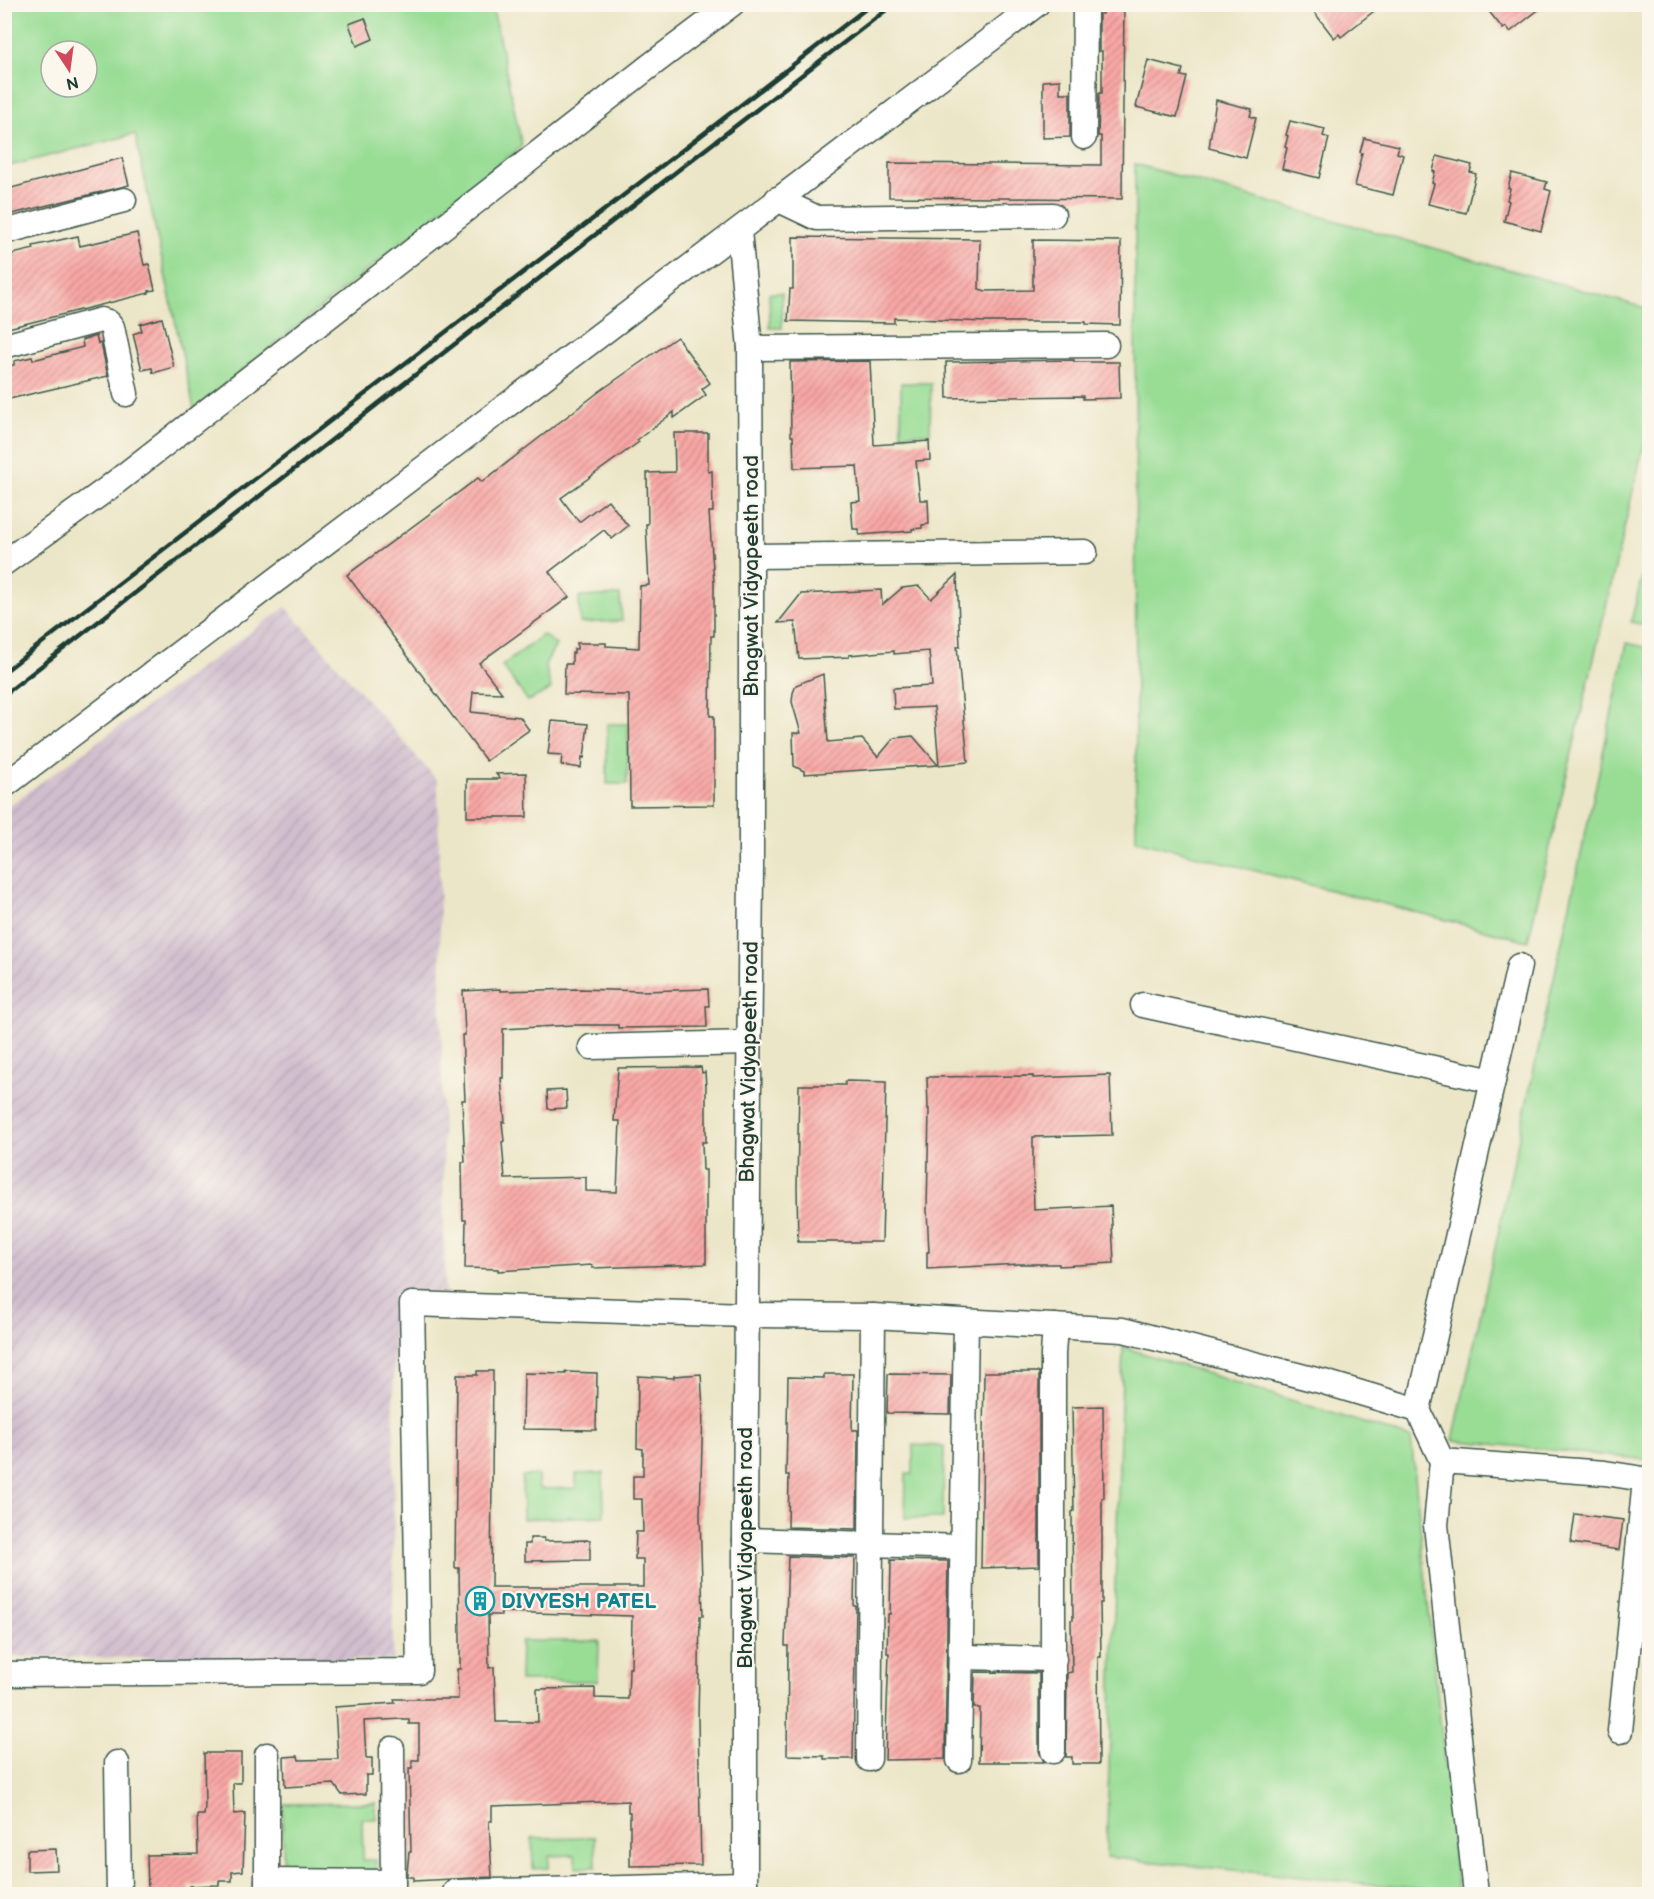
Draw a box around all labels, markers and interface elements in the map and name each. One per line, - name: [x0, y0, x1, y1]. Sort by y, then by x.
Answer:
- north arrow: [39, 39, 99, 99]
- text: N: [64, 72, 80, 93]
- street label: Bhagwat Vidyapeeth road: [739, 455, 764, 697]
- street label: Bhagwat Vidyapeeth road: [734, 941, 764, 1183]
- street label: Bhagwat Vidyapeeth road: [733, 1427, 758, 1669]
- building icon: DIVYESH PATEL: [464, 1585, 496, 1617]
- place label: DIVYESH PATEL: [501, 1589, 656, 1614]

